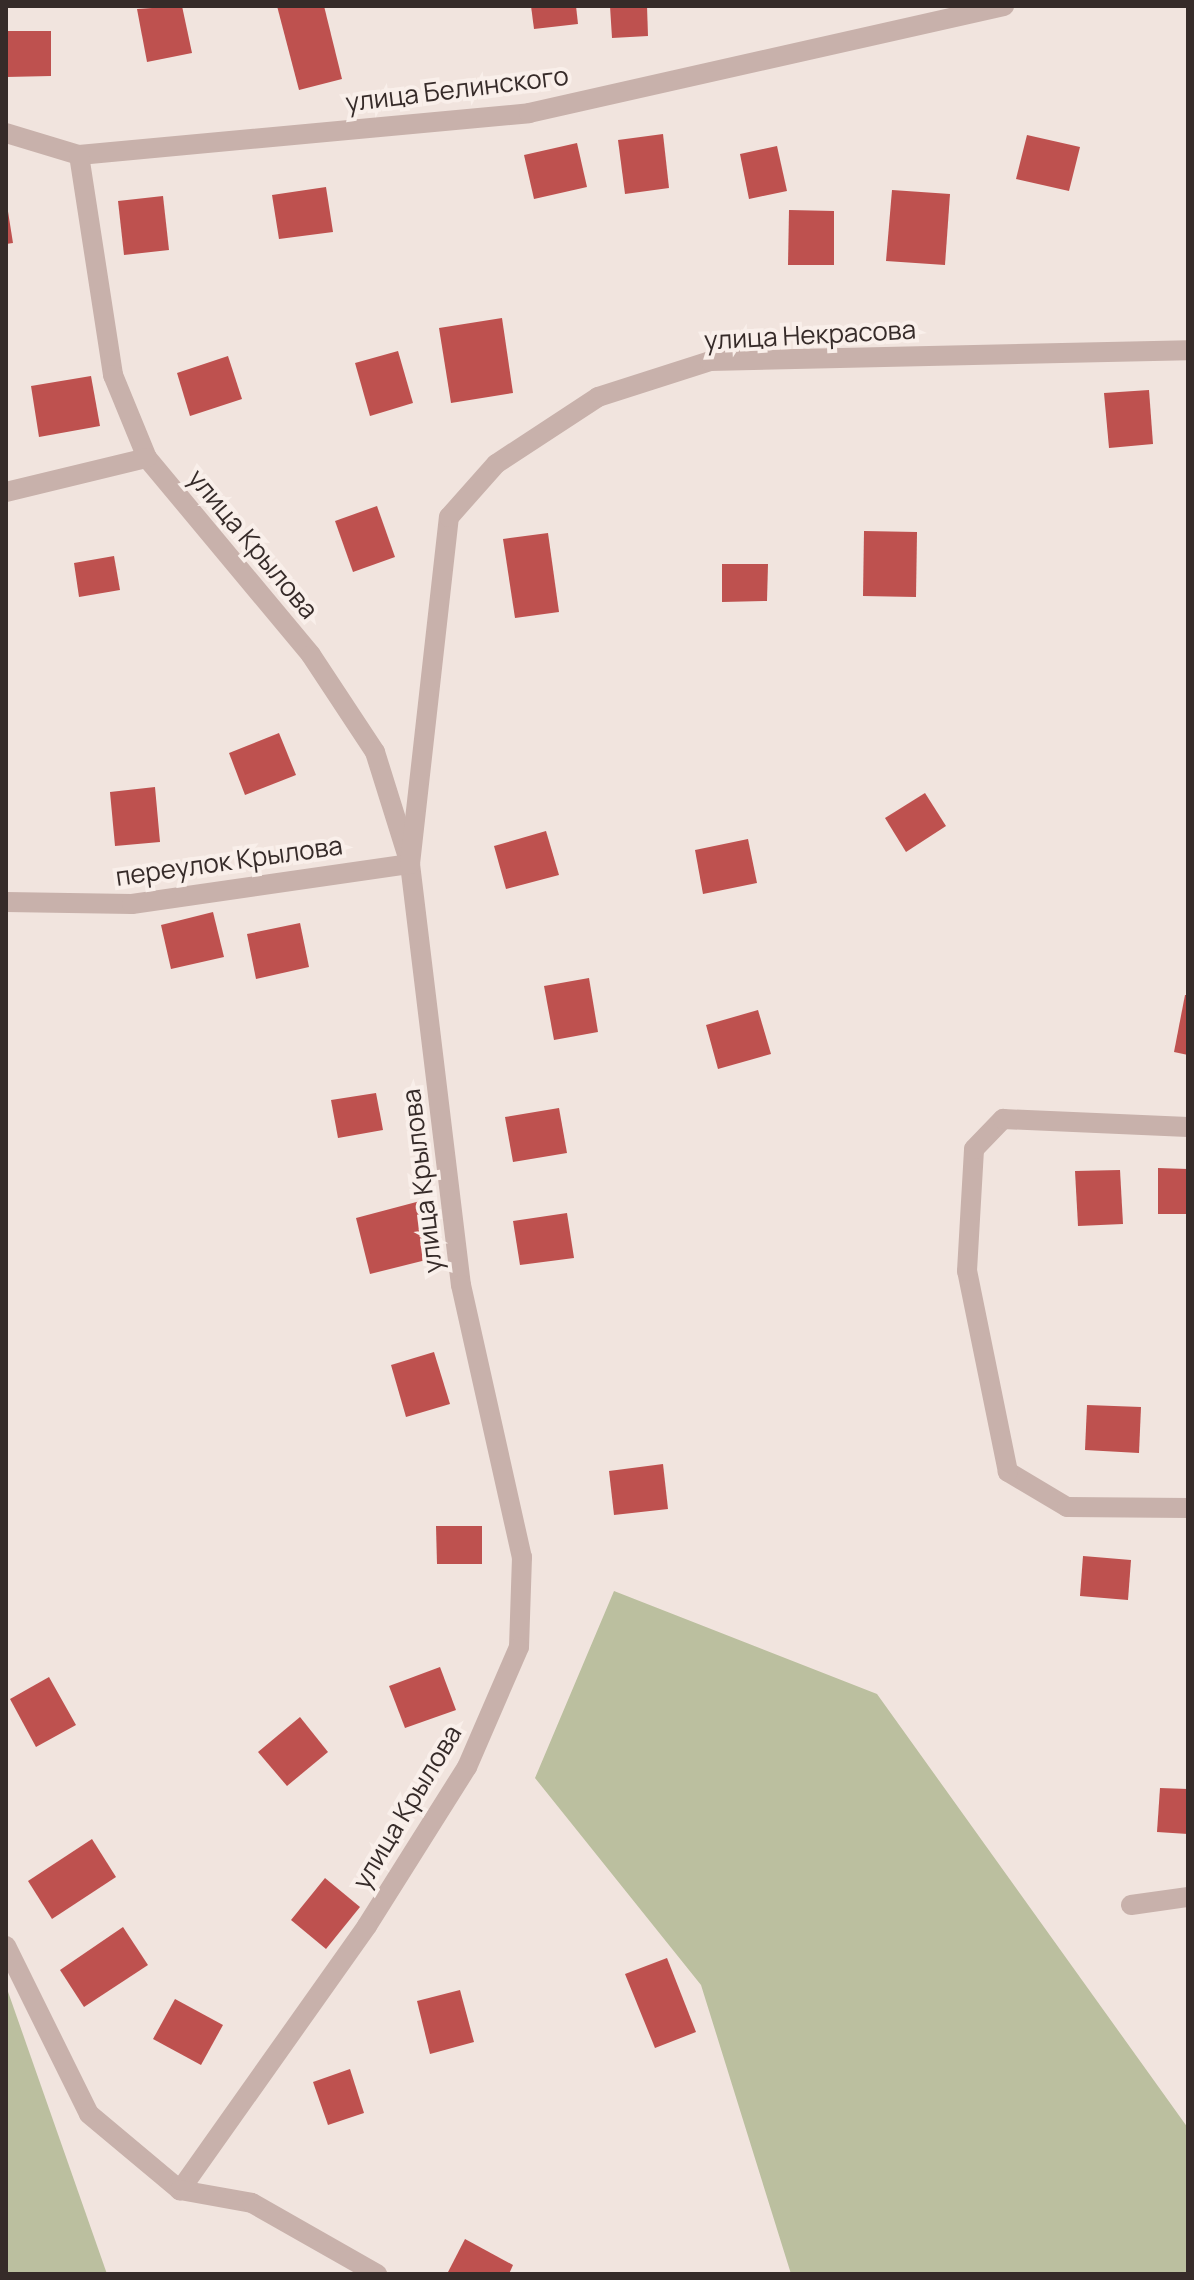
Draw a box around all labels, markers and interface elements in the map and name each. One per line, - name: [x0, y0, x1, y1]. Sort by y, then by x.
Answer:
- street label: улица Белинского: [344, 60, 570, 118]
- street label: улица Некрасова: [703, 314, 917, 356]
- street label: улица Крылова: [181, 463, 325, 625]
- street label: переулок Крылова: [113, 830, 345, 892]
- street label: улица Крылова: [395, 1087, 449, 1275]
- street label: улица Крылова: [346, 1719, 468, 1895]

